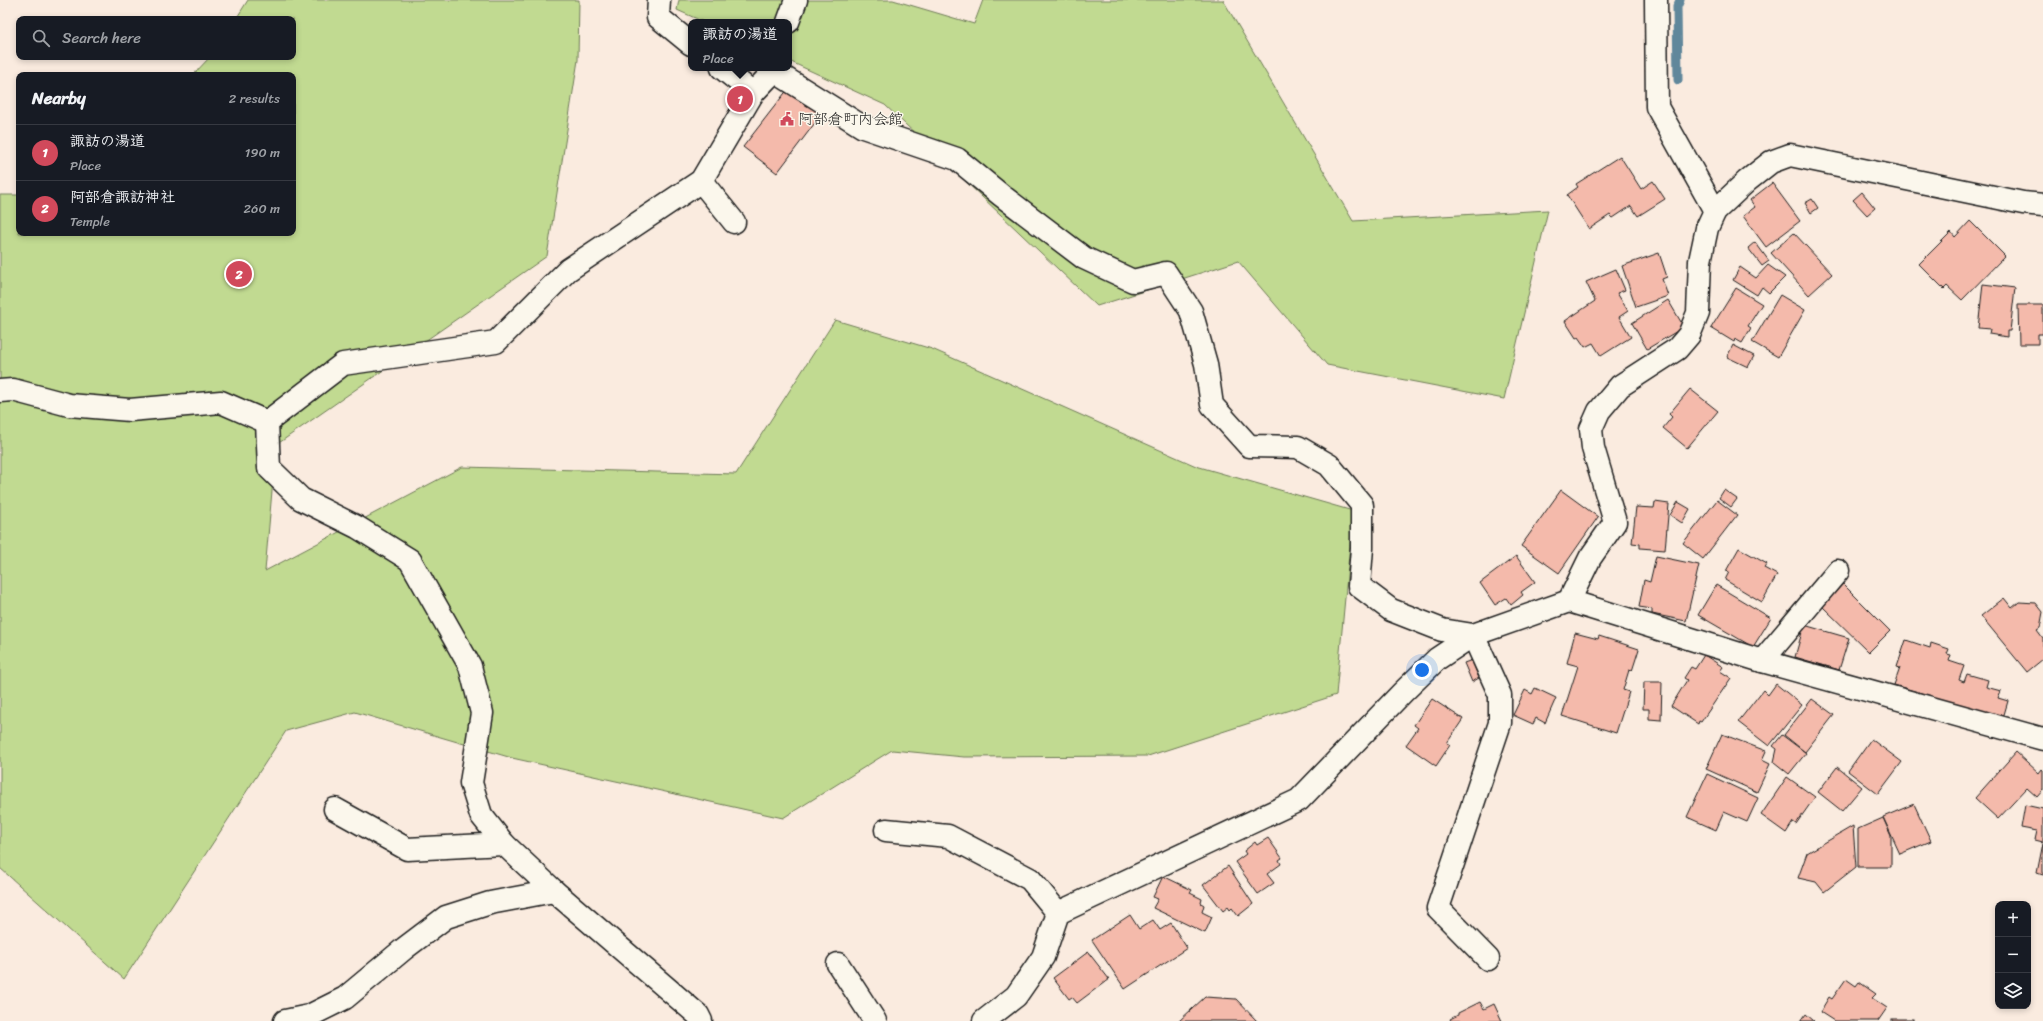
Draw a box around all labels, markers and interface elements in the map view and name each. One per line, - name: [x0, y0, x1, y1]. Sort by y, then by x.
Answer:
- search box: [16, 16, 296, 60]
- popup: [688, 19, 792, 71]
- text: 諏訪の湯道: [702, 21, 778, 47]
- text: Search here: [62, 25, 141, 51]
- icon: search: [30, 27, 52, 49]
- text: Place: [702, 47, 734, 70]
- text: Nearby: [32, 83, 86, 113]
- pin: 1: [727, 84, 753, 114]
- text: 2 results: [229, 87, 280, 110]
- place label: 阿部倉町内会館: [798, 106, 903, 132]
- public building icon: 阿部倉町内会館: [779, 111, 795, 127]
- text: 諏訪の湯道: [70, 128, 145, 154]
- text: 1: [42, 141, 48, 164]
- text: 190 m: [245, 141, 280, 164]
- text: Place: [70, 154, 101, 177]
- text: 阿部倉諏訪神社: [70, 184, 175, 210]
- text: 2: [41, 197, 49, 220]
- text: 260 m: [244, 197, 280, 220]
- text: Temple: [70, 210, 110, 233]
- pin: 2: [226, 259, 252, 289]
- your location: [1412, 660, 1432, 680]
- map controls: [1995, 901, 2031, 1009]
- button: +: [1995, 901, 2031, 937]
- button: −: [1995, 937, 2031, 973]
- button: layers: [1995, 973, 2031, 1009]

